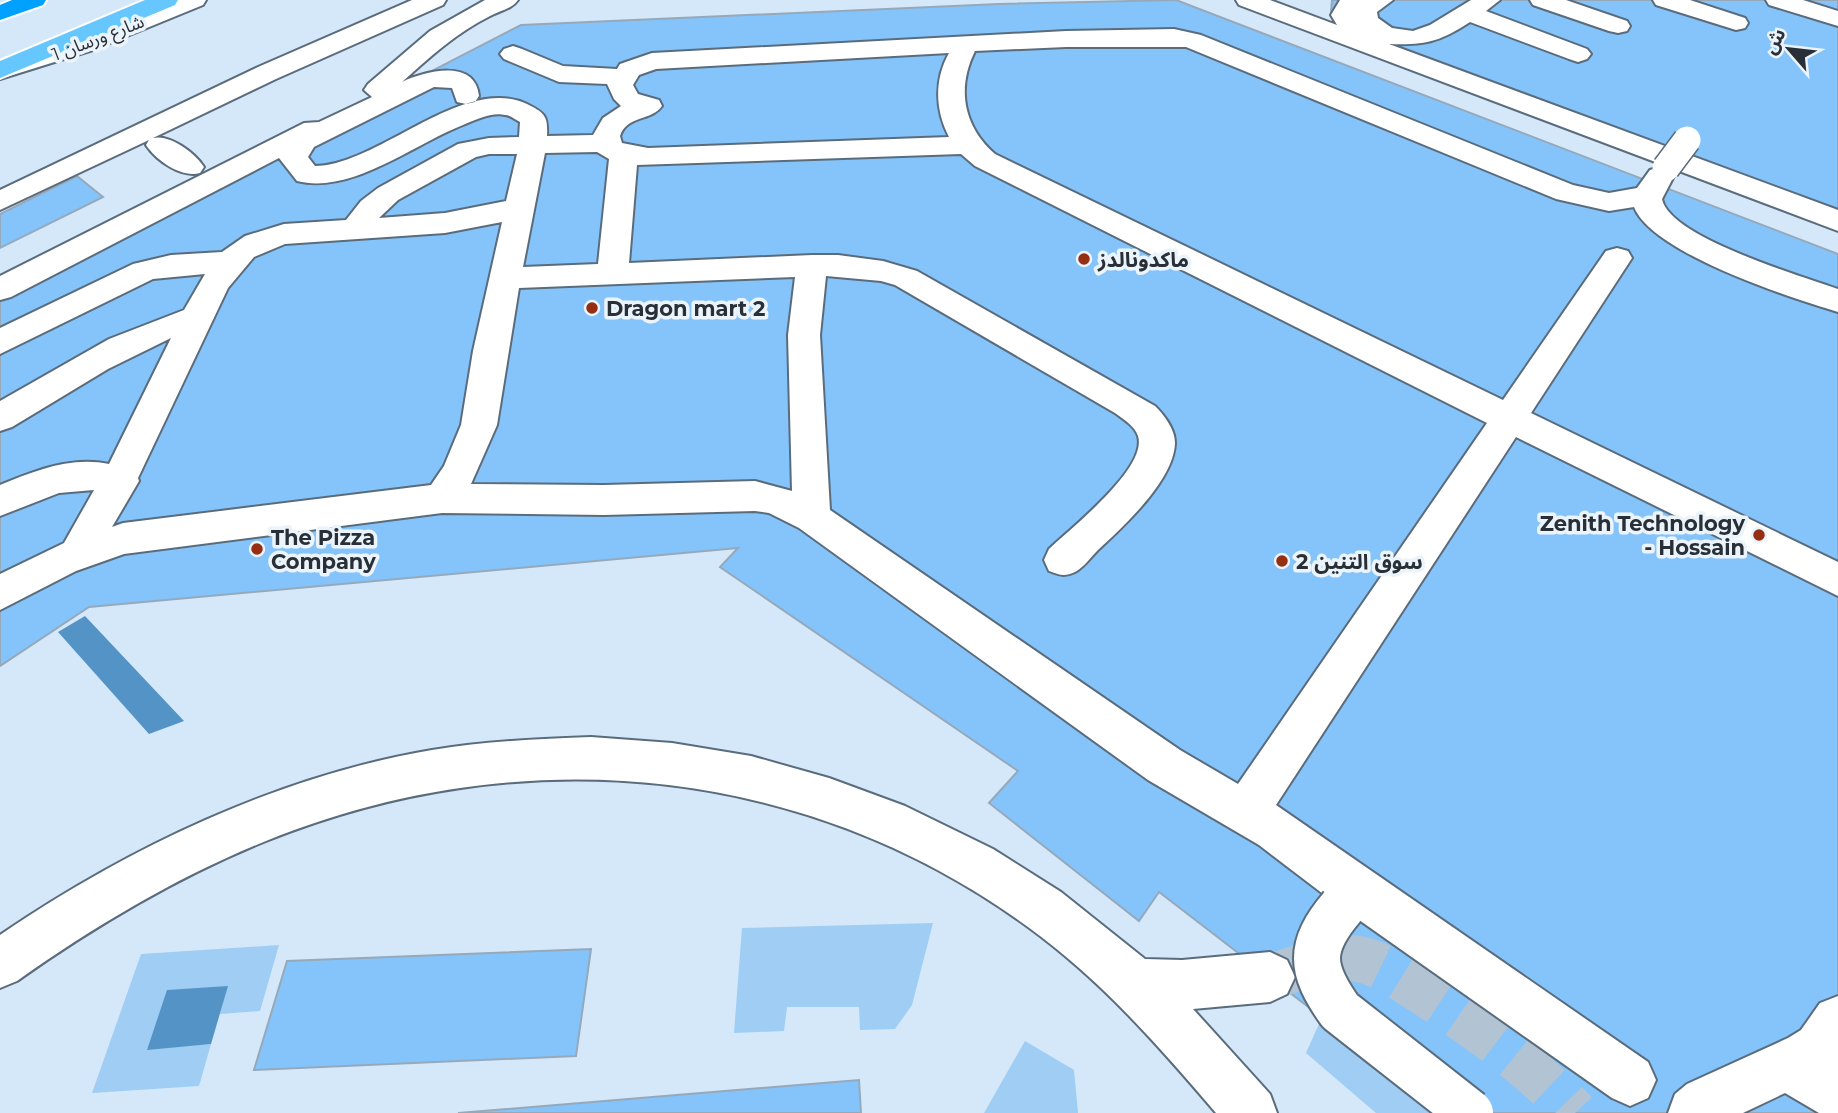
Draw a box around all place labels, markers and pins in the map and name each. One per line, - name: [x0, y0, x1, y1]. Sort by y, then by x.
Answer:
- place label: ماكدونالدز: [1097, 247, 1189, 272]
- marker: ماكدونالدز: [1076, 251, 1092, 267]
- place label: Dragon mart 2: [606, 296, 765, 321]
- marker: Dragon mart 2: [584, 300, 600, 316]
- place label: Zenith Technology - Hossain: [1540, 511, 1745, 560]
- place label: The Pizza Company: [271, 525, 376, 574]
- marker: Zenith Technology - Hossain: [1751, 527, 1767, 543]
- marker: The Pizza Company: [249, 541, 265, 557]
- place label: سوق التنين 2: [1296, 549, 1423, 574]
- marker: سوق التنين 2: [1274, 553, 1290, 569]

